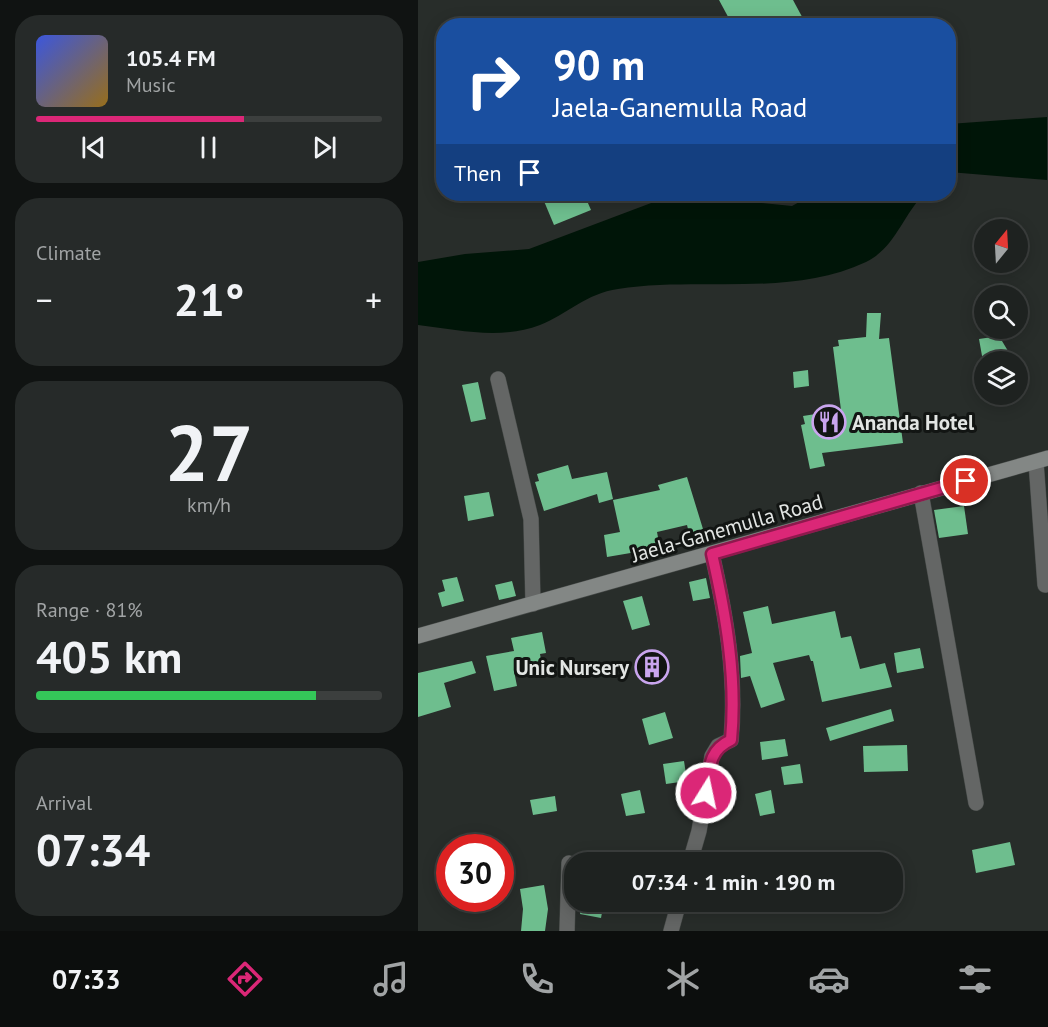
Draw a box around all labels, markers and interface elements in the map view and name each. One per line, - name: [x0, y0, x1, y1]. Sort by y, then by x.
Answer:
- text: 90 m: [553, 37, 645, 92]
- icon: right: [454, 42, 532, 120]
- text: 105.4 FM: [126, 44, 216, 72]
- text: Music: [126, 72, 175, 98]
- text: Jaela-Ganemulla Road: [553, 90, 807, 124]
- icon: previous: [77, 131, 110, 164]
- icon: pause: [192, 131, 225, 164]
- icon: next: [308, 131, 341, 164]
- icon: arrive: [513, 156, 546, 189]
- text: Then: [454, 159, 501, 187]
- north arrow: [974, 219, 1028, 273]
- map controls: [974, 219, 1028, 405]
- text: Climate: [36, 240, 102, 266]
- text: 21°: [174, 270, 244, 328]
- text: −: [36, 278, 53, 321]
- text: +: [365, 278, 382, 321]
- button: search: [974, 285, 1028, 339]
- button: layers: [974, 351, 1028, 405]
- text: 27: [165, 402, 253, 503]
- restaurant icon: Ananda Hotel: [811, 404, 847, 440]
- place label: Ananda Hotel: [852, 409, 975, 436]
- pin: [940, 455, 991, 506]
- icon: arrive: [949, 464, 982, 497]
- street label: Jaela-Ganemulla Road: [627, 488, 826, 569]
- text: km/h: [187, 492, 231, 518]
- text: Range · 81%: [36, 597, 143, 623]
- text: 405 km: [36, 627, 182, 685]
- building icon: Unic Nursery: [634, 649, 670, 685]
- place label: Unic Nursery: [515, 654, 630, 681]
- position arrow: [674, 761, 738, 825]
- text: Arrival: [36, 790, 92, 816]
- text: 07:34: [36, 820, 150, 878]
- speed limit sign: 30: [436, 834, 514, 912]
- text: 07:34 · 1 min · 190 m: [632, 868, 835, 896]
- icon: directions: [224, 958, 266, 1000]
- icon: music: [370, 958, 412, 1000]
- icon: phone: [516, 958, 558, 1000]
- icon: climate: [662, 958, 704, 1000]
- icon: car: [808, 958, 850, 1000]
- icon: filters: [954, 958, 996, 1000]
- text: 07:33: [52, 962, 120, 996]

